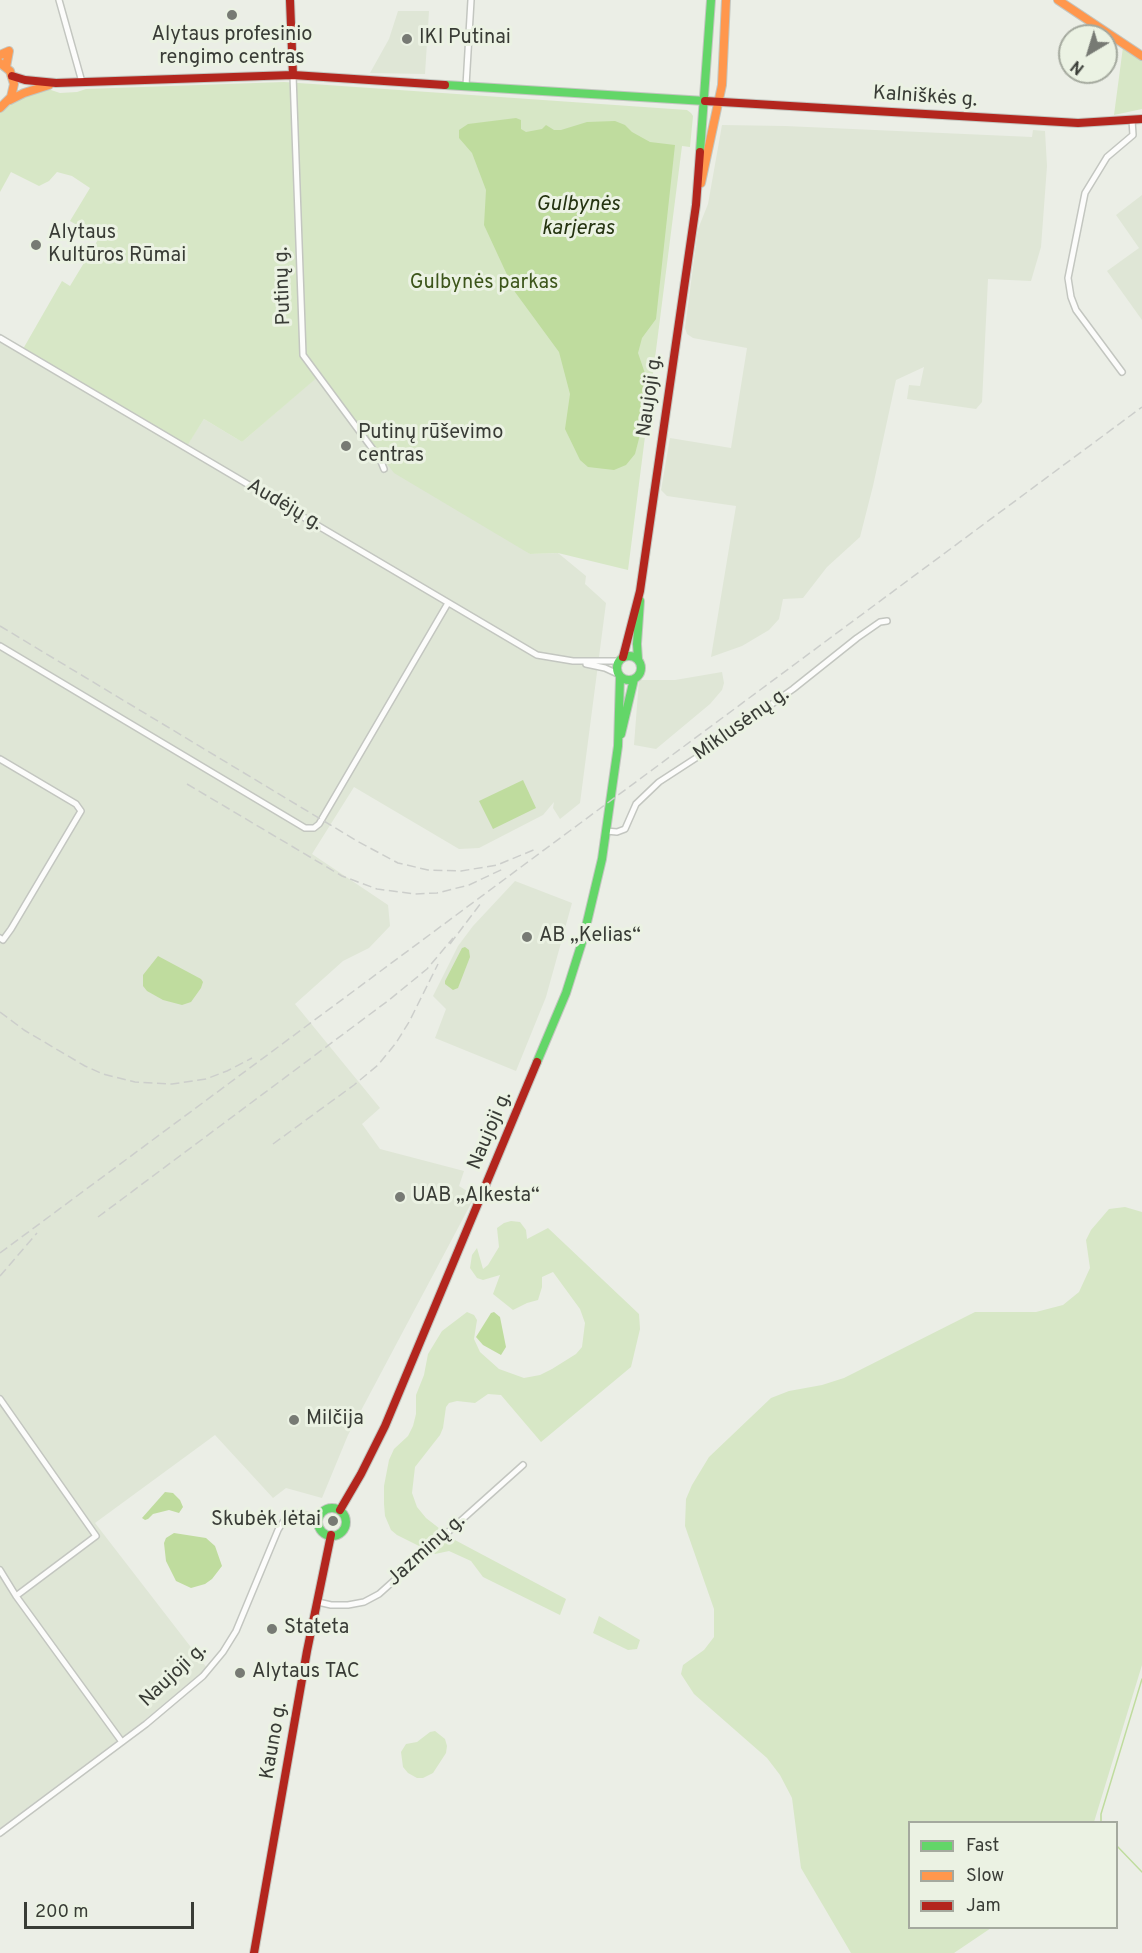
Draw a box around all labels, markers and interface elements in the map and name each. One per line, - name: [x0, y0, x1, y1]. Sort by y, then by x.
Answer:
- marker: Alytaus profesinio rengimo centras: [225, 8, 239, 22]
- place label: Alytaus profesinio rengimo centras: [152, 24, 312, 71]
- north arrow: [1058, 24, 1118, 84]
- place label: IKI Putinai: [419, 27, 511, 51]
- marker: IKI Putinai: [400, 32, 414, 46]
- text: N: [1067, 55, 1089, 78]
- street label: Kalniškės g.: [872, 82, 978, 114]
- water label: Gulbynės karjeras: [536, 193, 620, 243]
- place label: Alytaus Kultūros Rūmai: [48, 222, 186, 269]
- marker: Alytaus Kultūros Rūmai: [29, 238, 43, 252]
- street label: Putinų g.: [271, 246, 297, 326]
- park label: Gulbynės parkas: [410, 272, 558, 296]
- street label: Naujoji g.: [633, 353, 669, 439]
- place label: Putinų rūševimo centras: [358, 422, 503, 469]
- marker: Putinų rūševimo centras: [339, 439, 353, 453]
- street label: Audėjų g.: [242, 475, 326, 537]
- street label: Miklusėnų g.: [690, 683, 794, 767]
- place label: AB „Kelias“: [539, 925, 641, 949]
- marker: AB „Kelias“: [520, 930, 534, 944]
- street label: Naujoji g.: [464, 1088, 518, 1174]
- place label: UAB „Alkesta“: [412, 1185, 540, 1209]
- marker: UAB „Alkesta“: [393, 1190, 407, 1204]
- place label: Milčija: [306, 1408, 364, 1432]
- marker: Milčija: [287, 1413, 301, 1427]
- place label: Skubėk lėtai: [211, 1509, 321, 1533]
- street label: Jazminų g.: [383, 1510, 471, 1592]
- marker: Skubėk lėtai: [326, 1514, 340, 1528]
- place label: Stateta: [284, 1617, 349, 1641]
- marker: Stateta: [265, 1622, 279, 1636]
- street label: Naujoji g.: [136, 1639, 212, 1713]
- place label: Alytaus TAC: [252, 1661, 360, 1685]
- marker: Alytaus TAC: [233, 1666, 247, 1680]
- street label: Kauno g.: [256, 1701, 294, 1781]
- legend: [908, 1821, 1118, 1929]
- text: Fast: [966, 1835, 999, 1858]
- text: Slow: [966, 1865, 1004, 1888]
- scale bar: [27, 1890, 196, 1928]
- text: Jam: [966, 1895, 1001, 1918]
- text: 200 m: [35, 1901, 88, 1924]

